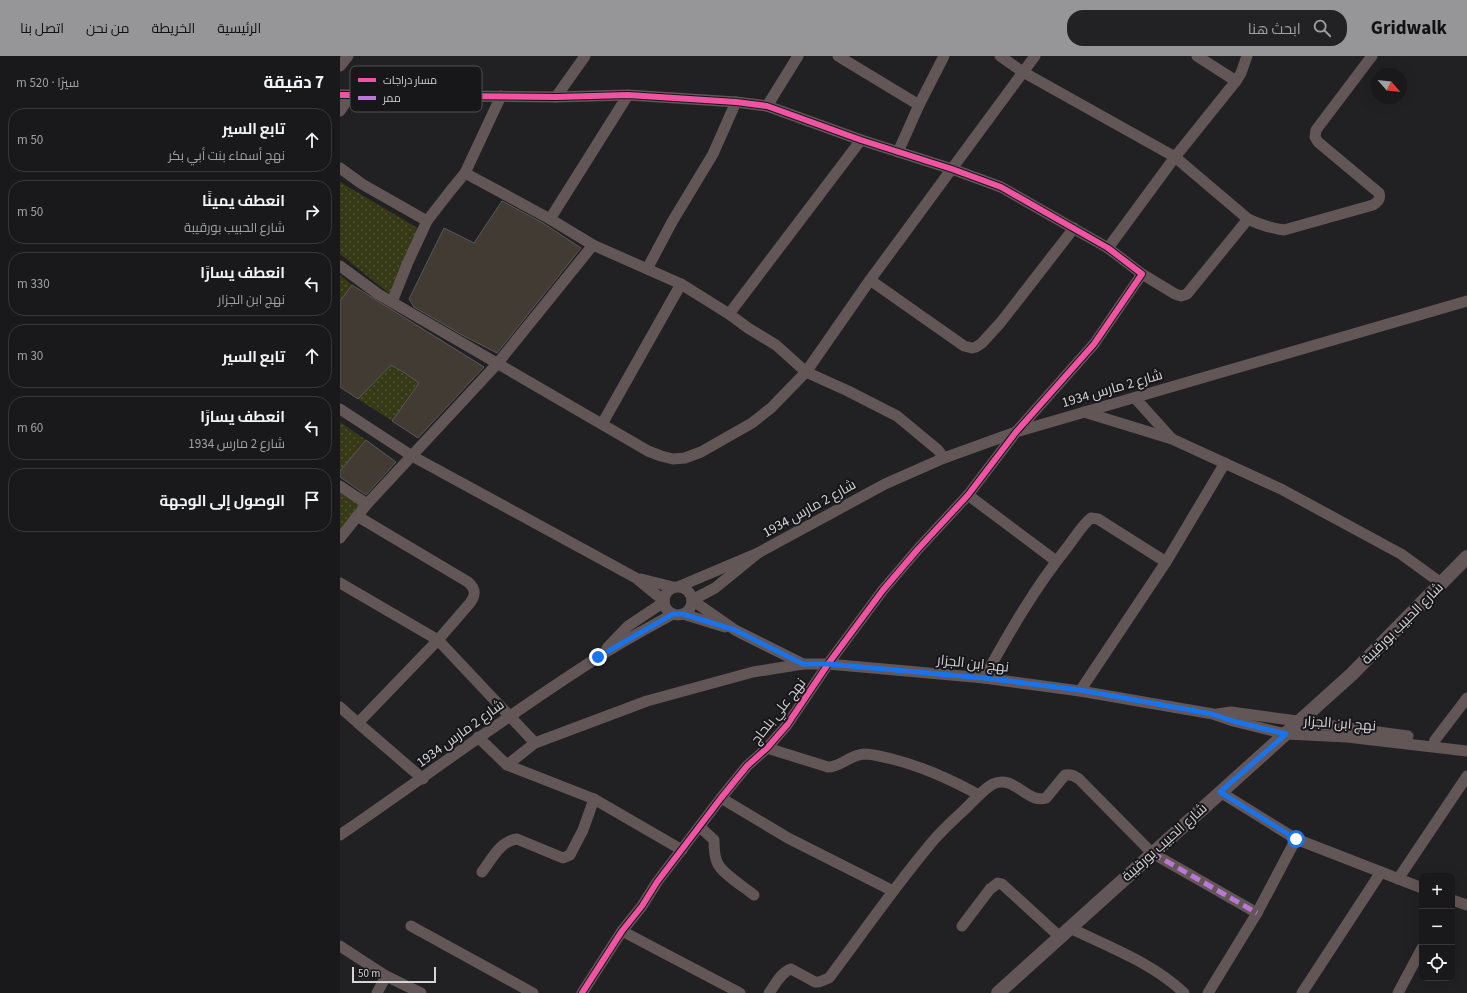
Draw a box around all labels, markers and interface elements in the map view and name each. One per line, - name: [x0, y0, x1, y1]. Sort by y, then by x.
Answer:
- search box: [1067, 10, 1347, 46]
- text: Gridwalk: [1371, 15, 1447, 42]
- icon: search: [1311, 17, 1333, 39]
- text: اتصل بنا: [20, 19, 64, 39]
- text: من نحن: [86, 19, 130, 39]
- text: الخريطة: [152, 19, 195, 39]
- text: الرئيسية: [217, 19, 261, 39]
- text: ابحث هنا: [1248, 19, 1301, 40]
- legend: [350, 66, 482, 112]
- north arrow: [1371, 68, 1407, 104]
- text: 7 دقيقة: [264, 71, 324, 95]
- text: مسار دراجات: [383, 73, 437, 88]
- text: سيرًا · 520 m: [16, 74, 79, 92]
- text: ممر: [382, 91, 401, 106]
- text: تابع السير: [222, 119, 285, 140]
- icon: ahead: [301, 129, 323, 151]
- text: 50 m: [17, 131, 43, 149]
- text: نهج أسماء بنت أبي بكر: [168, 147, 285, 165]
- text: انعطف يمينًا: [202, 191, 285, 212]
- icon: right: [301, 201, 323, 223]
- text: 50 m: [17, 203, 43, 221]
- text: شارع الحبيب بورقيبة: [184, 219, 285, 237]
- text: انعطف يسارًا: [200, 263, 285, 284]
- icon: left: [301, 273, 323, 295]
- text: 330 m: [17, 275, 50, 293]
- text: نهج ابن الجزار: [218, 291, 285, 309]
- icon: ahead: [301, 345, 323, 367]
- text: 30 m: [17, 347, 43, 365]
- text: تابع السير: [222, 347, 285, 368]
- street label: شارع 2 مارس 1934: [1059, 365, 1165, 413]
- text: انعطف يسارًا: [200, 407, 285, 428]
- icon: left: [301, 417, 323, 439]
- text: 60 m: [17, 419, 43, 437]
- text: شارع 2 مارس 1934: [188, 435, 285, 453]
- street label: شارع 2 مارس 1934: [759, 475, 860, 543]
- icon: arrive: [301, 489, 323, 511]
- text: الوصول إلى الوجهة: [159, 491, 285, 512]
- street label: شارع الحبيب بورقيبة: [1357, 578, 1448, 669]
- route end: [589, 648, 607, 666]
- street label: نهج ابن الجزار: [935, 650, 1010, 678]
- street label: نهج علي بلحاج: [747, 674, 812, 750]
- street label: شارع 2 مارس 1934: [413, 695, 509, 772]
- street label: نهج ابن الجزار: [1302, 711, 1377, 736]
- street label: شارع الحبيب بورقيبة: [1118, 799, 1212, 887]
- route start: [1287, 830, 1305, 848]
- map controls: [1419, 873, 1455, 981]
- button: +: [1419, 873, 1455, 909]
- button: −: [1419, 909, 1455, 945]
- button: locate: [1419, 945, 1455, 981]
- scale bar: [352, 965, 436, 984]
- text: 50 m: [358, 966, 380, 981]

